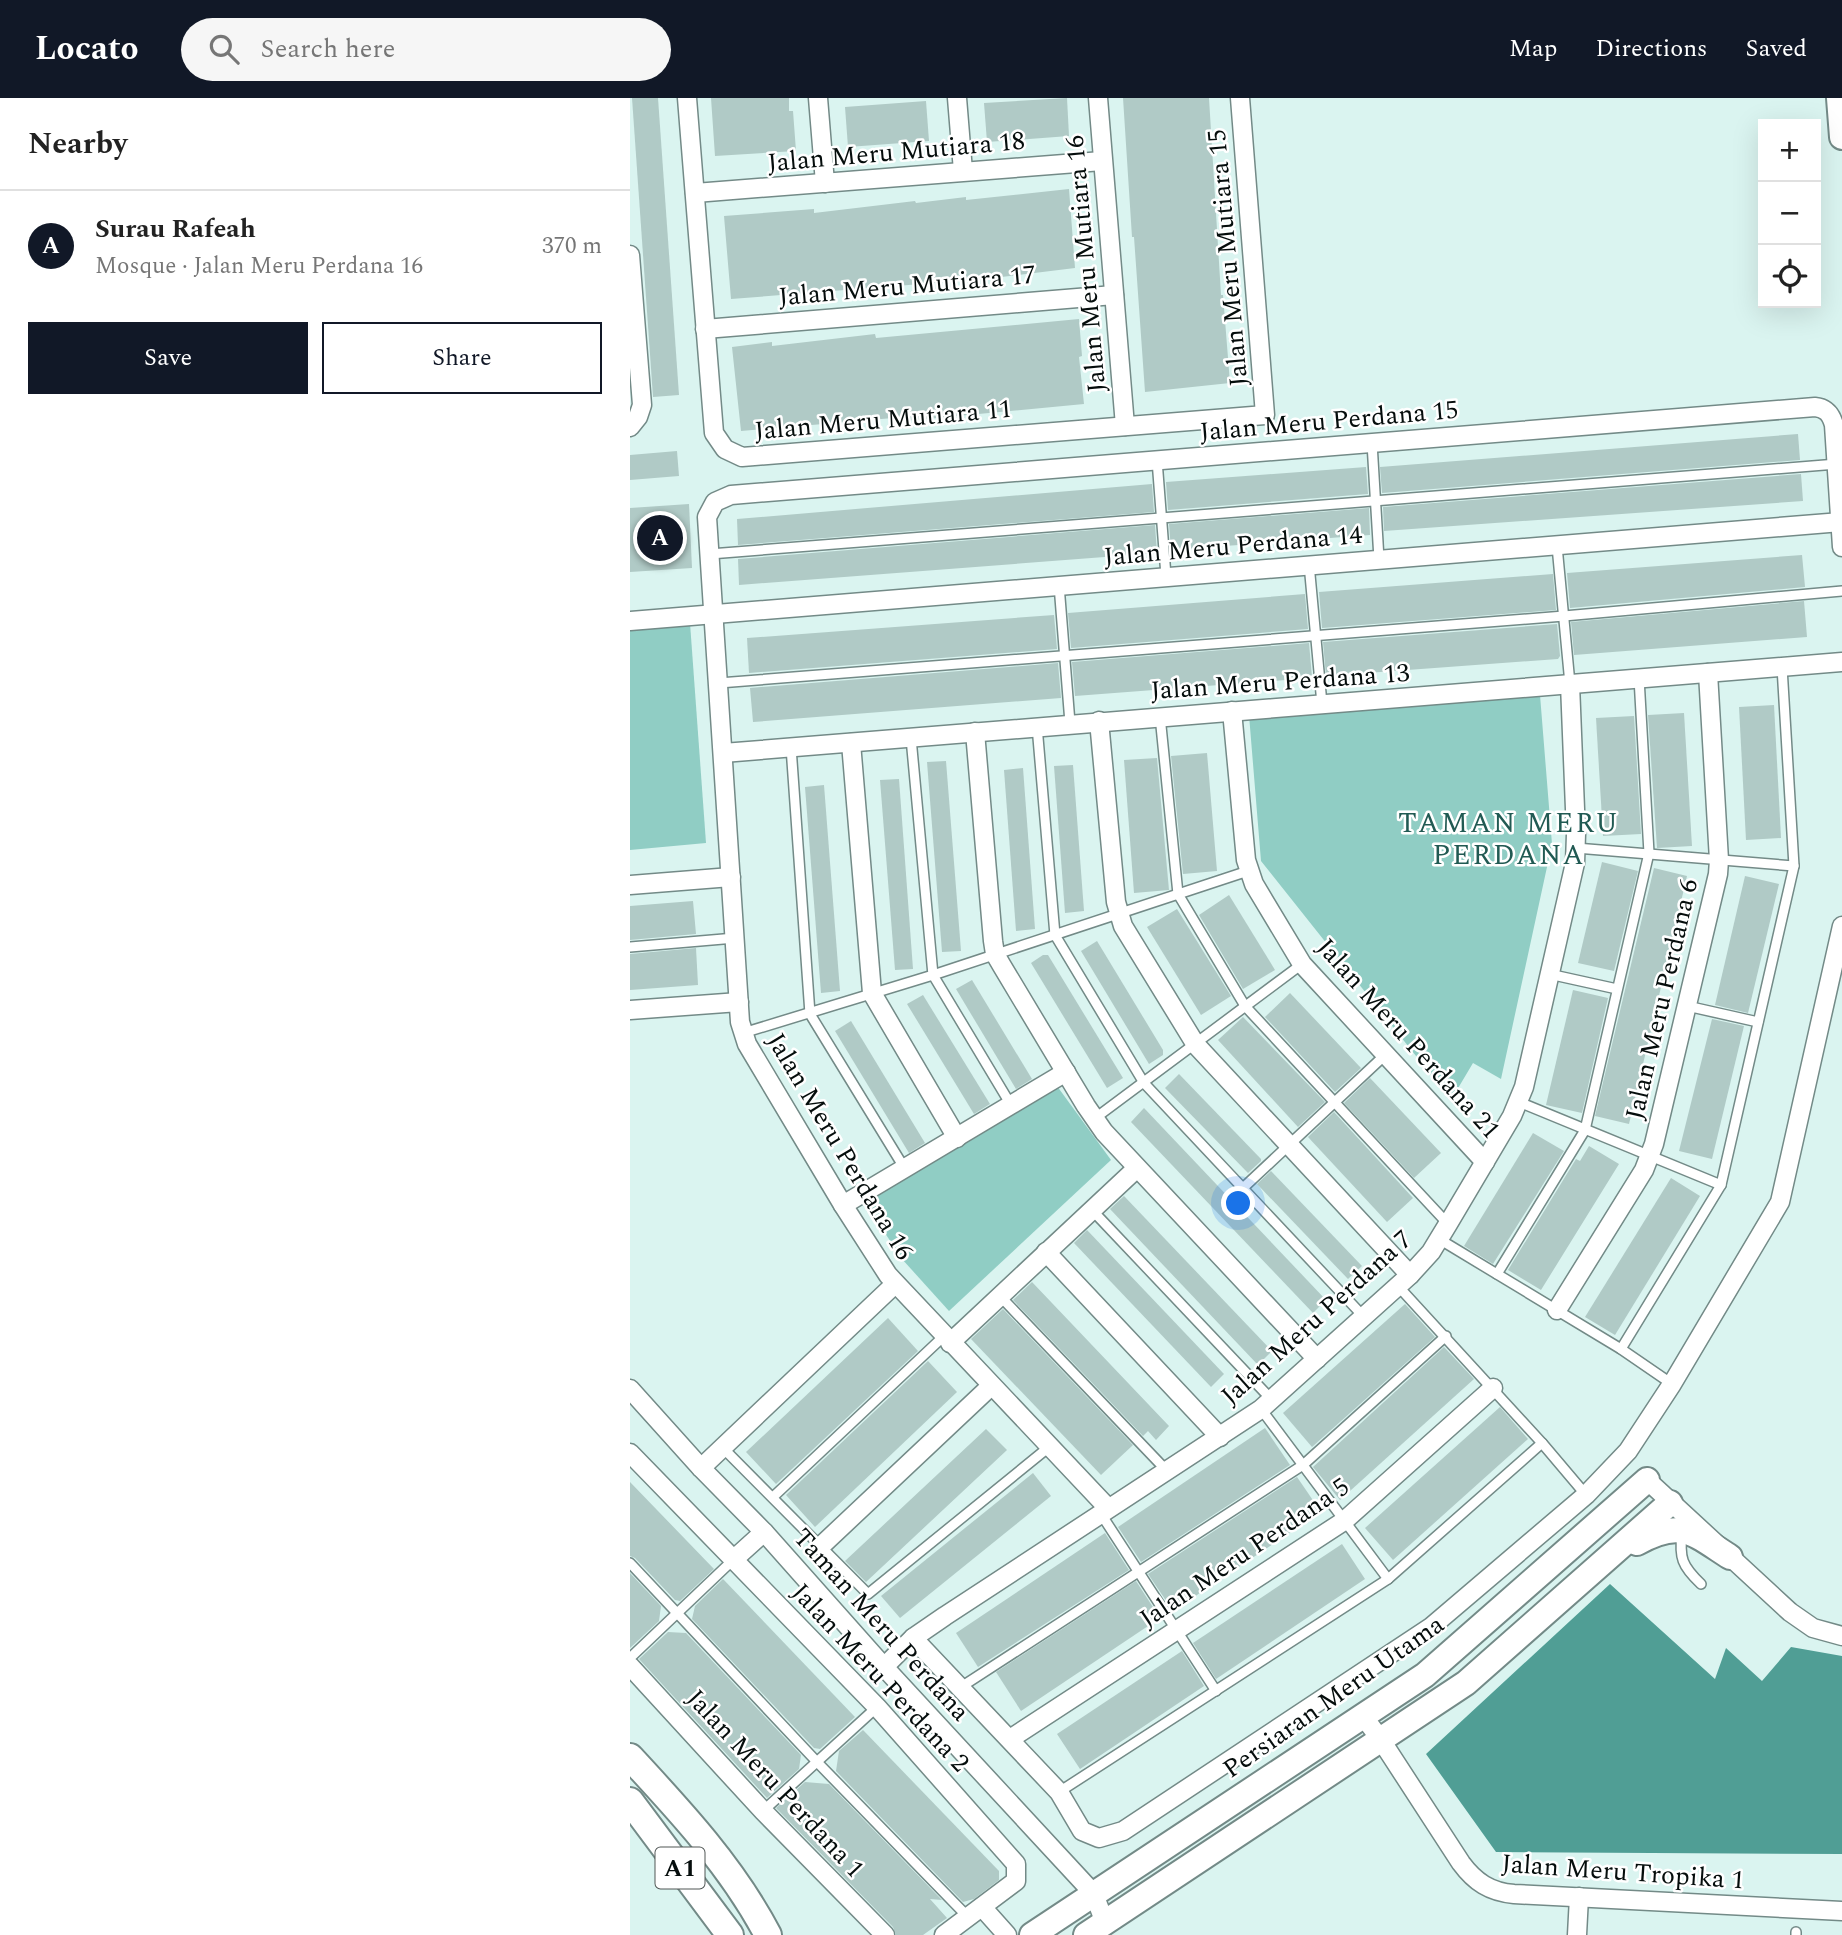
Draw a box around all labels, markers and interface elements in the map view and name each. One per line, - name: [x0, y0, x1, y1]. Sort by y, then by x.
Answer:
- search box: [181, 18, 671, 81]
- text: Locato: [35, 24, 139, 74]
- text: Search here: [261, 29, 395, 69]
- icon: search: [205, 30, 243, 68]
- text: Map: [1509, 31, 1557, 67]
- text: Directions: [1595, 31, 1707, 67]
- text: Saved: [1745, 31, 1807, 67]
- map controls: [1758, 119, 1821, 308]
- button: +: [1758, 119, 1821, 182]
- text: Nearby: [28, 121, 127, 167]
- street label: Jalan Meru Mutiara 18: [766, 121, 1026, 183]
- street label: Jalan Meru Mutiara 15: [1197, 128, 1259, 388]
- street label: Jalan Meru Mutiara 16: [1055, 134, 1117, 394]
- button: −: [1758, 182, 1821, 245]
- text: Surau Rafeah: [95, 209, 256, 249]
- text: A: [42, 229, 60, 264]
- text: 370 m: [542, 229, 602, 264]
- button: locate: [1758, 245, 1821, 308]
- text: Mosque · Jalan Meru Perdana 16: [95, 249, 423, 284]
- street label: Jalan Meru Mutiara 17: [777, 255, 1037, 317]
- button: Save: [28, 322, 308, 394]
- button: Share: [322, 322, 602, 394]
- street label: Jalan Meru Mutiara 11: [753, 389, 1013, 451]
- street label: Jalan Meru Perdana 15: [1198, 390, 1460, 452]
- pin: A: [637, 512, 683, 564]
- street label: Jalan Meru Perdana 14: [1102, 515, 1364, 577]
- street label: Jalan Meru Perdana 13: [1149, 653, 1411, 711]
- district label: TAMAN MERU PERDANA: [1398, 802, 1620, 877]
- street label: Jalan Meru Perdana 6: [1615, 875, 1709, 1124]
- street label: Jalan Meru Perdana 21: [1307, 929, 1510, 1148]
- street label: Jalan Meru Perdana 16: [756, 1025, 924, 1268]
- your location: [1221, 1186, 1255, 1220]
- street label: Jalan Meru Perdana 7: [1212, 1220, 1422, 1415]
- street label: Jalan Meru Perdana 5: [1131, 1467, 1358, 1638]
- street label: Taman Meru Perdana: [783, 1519, 979, 1731]
- street label: Jalan Meru Perdana 2: [782, 1574, 979, 1781]
- street label: Persiaran Meru Utama: [1215, 1605, 1453, 1789]
- street label: Jalan Meru Perdana 1: [677, 1680, 874, 1887]
- street label: Jalan Meru Tropika 1: [1500, 1844, 1746, 1900]
- road number: A1: [656, 1848, 704, 1888]

